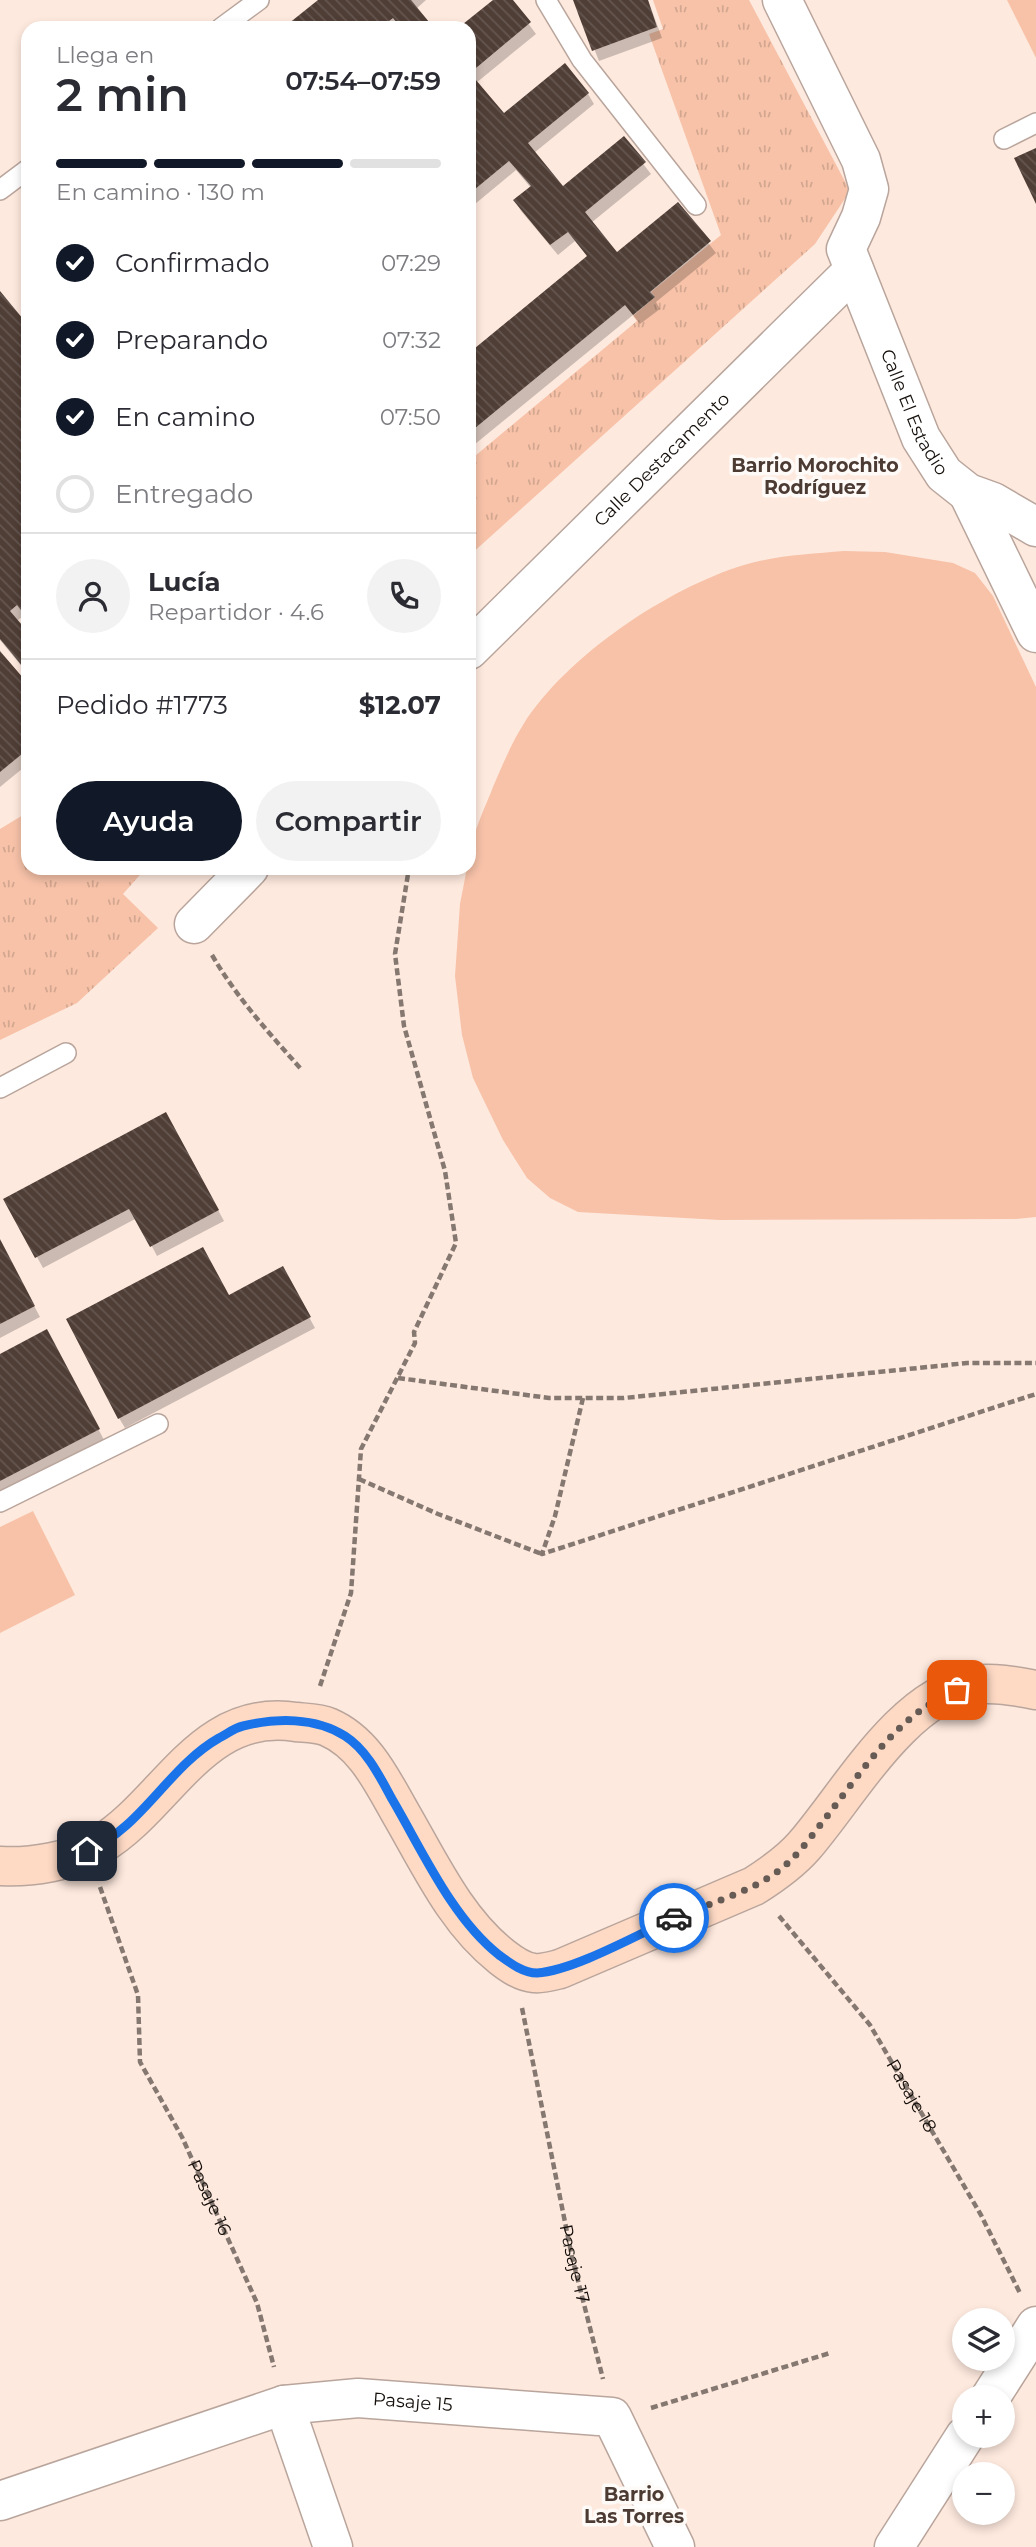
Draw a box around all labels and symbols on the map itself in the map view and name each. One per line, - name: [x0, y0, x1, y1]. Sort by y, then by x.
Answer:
- street label: Calle El Estadio: [876, 346, 953, 479]
- street label: Calle Destacamento: [589, 388, 734, 531]
- district label: Barrio Morochito Rodríguez: [731, 454, 899, 499]
- pin: [927, 1660, 987, 1720]
- pin: [57, 1821, 117, 1881]
- courier: [639, 1883, 709, 1953]
- street label: Pasaje 18: [881, 2055, 941, 2136]
- street label: Pasaje 16: [183, 2156, 236, 2239]
- street label: Pasaje 17: [555, 2222, 594, 2305]
- street label: Pasaje 15: [372, 2388, 453, 2416]
- district label: Barrio Las Torres: [584, 2483, 684, 2528]

